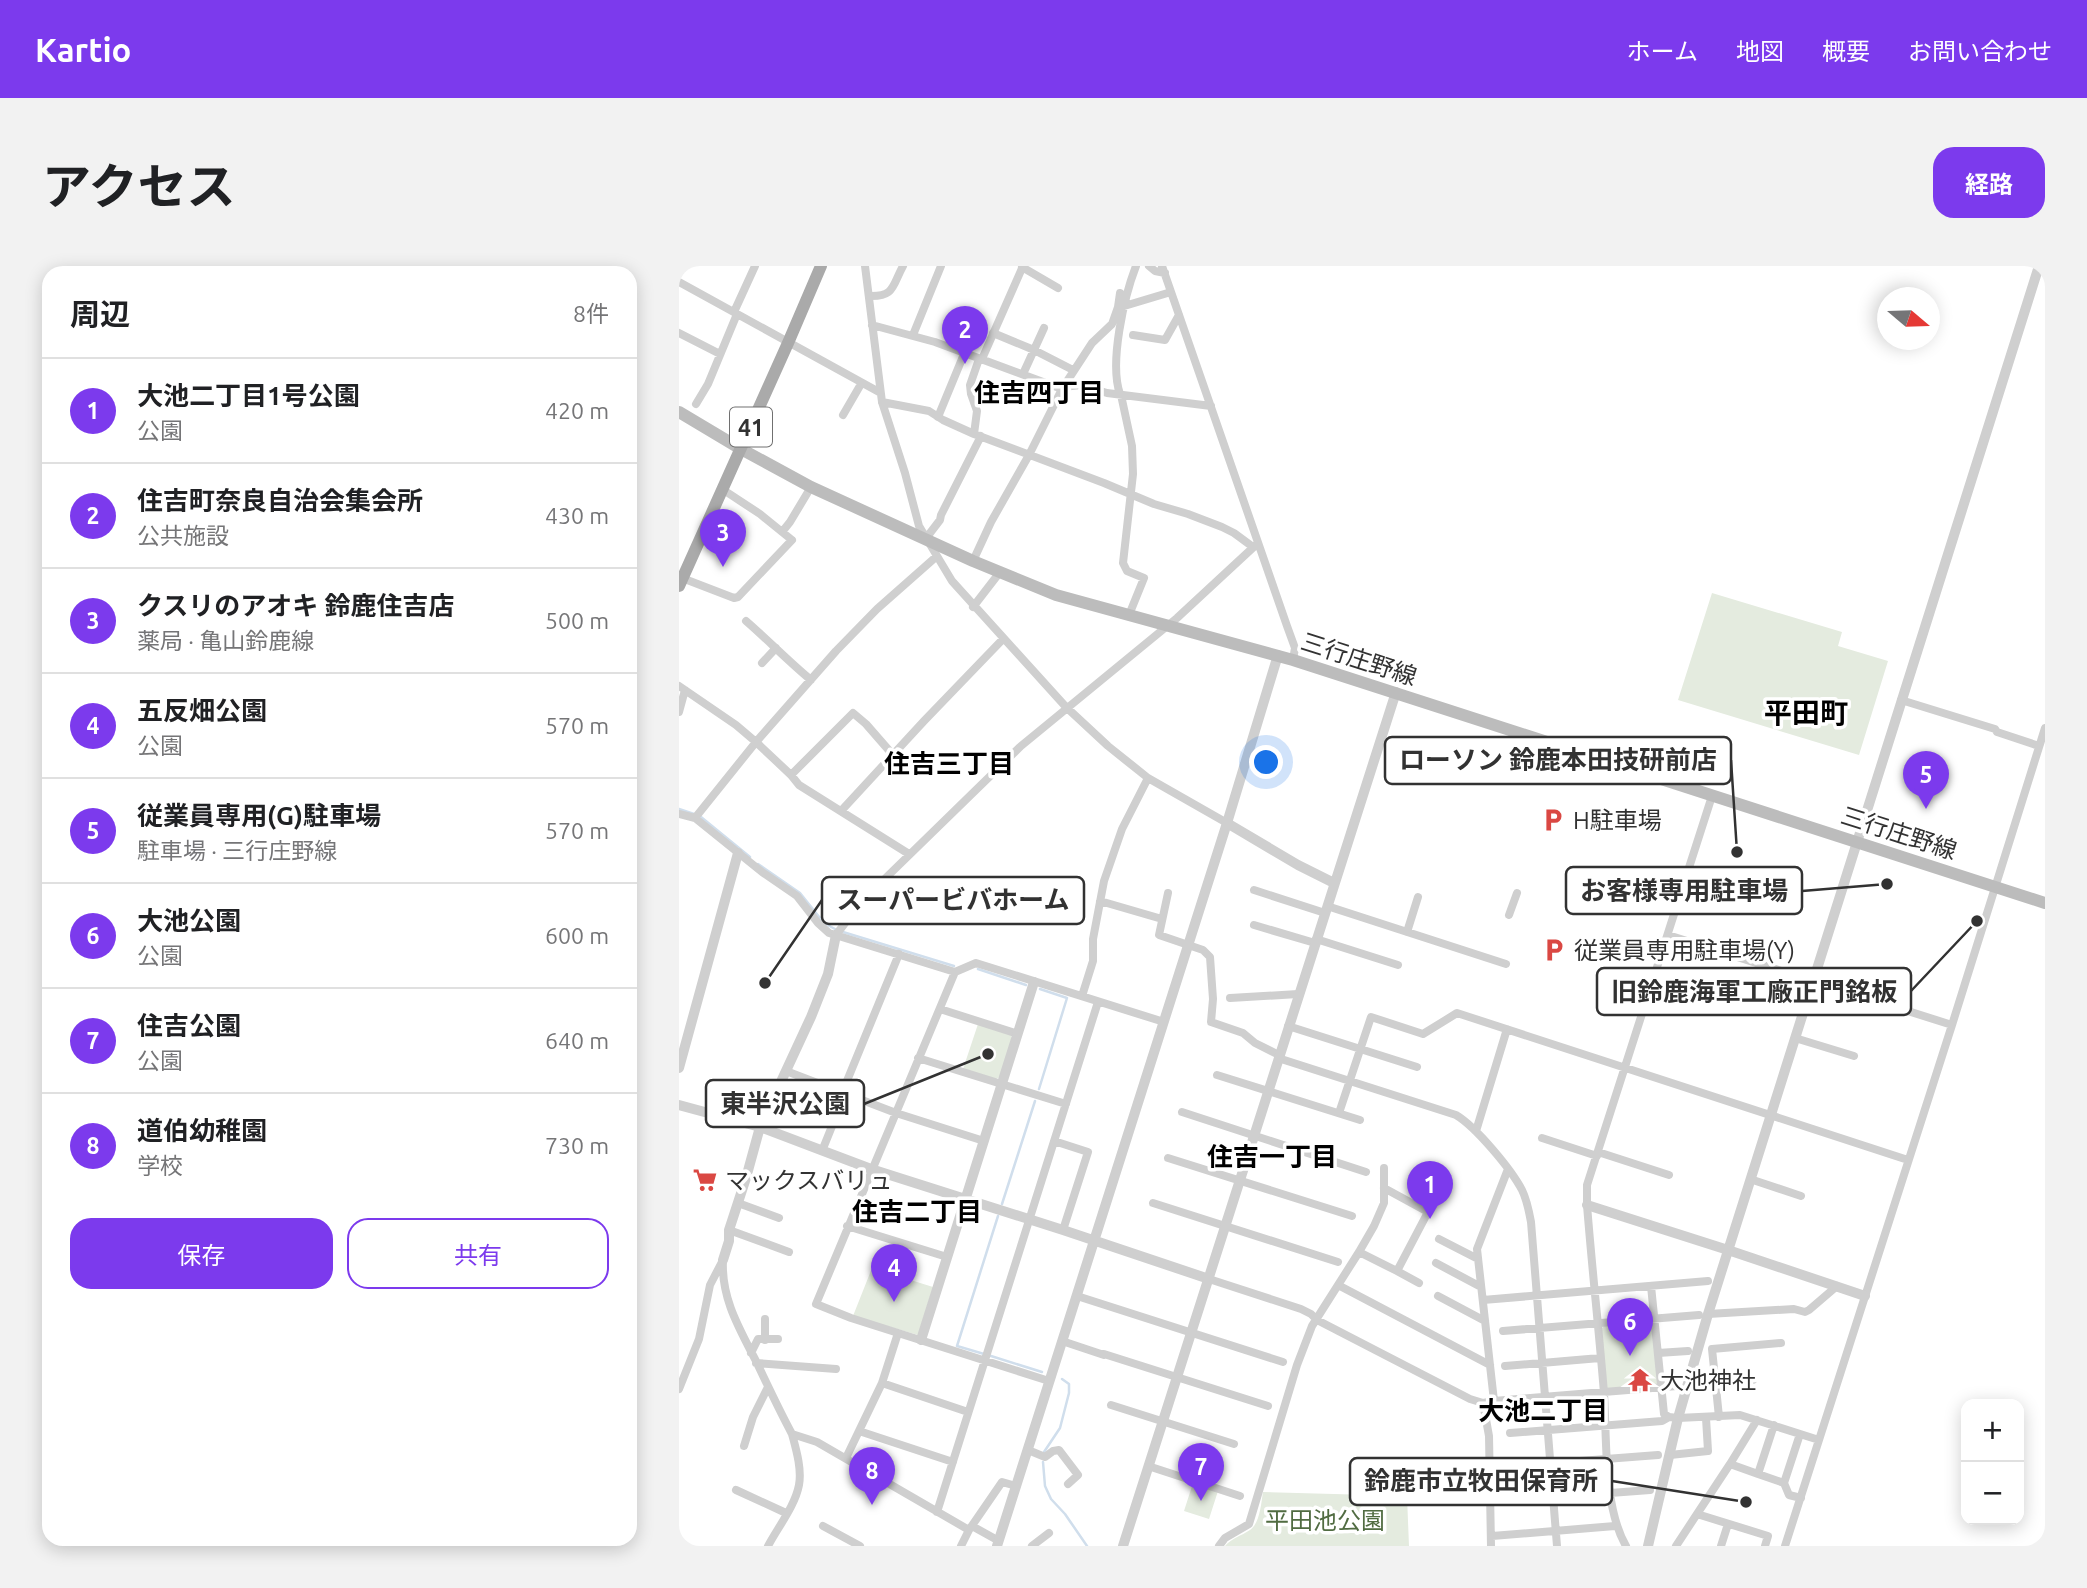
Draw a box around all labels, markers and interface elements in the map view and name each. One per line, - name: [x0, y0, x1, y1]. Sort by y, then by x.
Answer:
- text: Kartio: [35, 31, 131, 68]
- text: ホーム: [1627, 38, 1698, 65]
- text: 地図: [1736, 38, 1784, 65]
- text: 概要: [1822, 38, 1870, 65]
- text: お問い合わせ: [1908, 38, 2052, 65]
- button: 経路: [1933, 147, 2045, 218]
- text: アクセス: [42, 158, 236, 213]
- north arrow: [1877, 287, 1940, 350]
- text: 周辺: [70, 297, 130, 331]
- text: 8件: [573, 301, 609, 326]
- pin: 2: [942, 306, 988, 364]
- district label: 住吉四丁目: [974, 378, 1104, 407]
- text: 大池二丁目1号公園: [137, 381, 360, 410]
- text: 1: [87, 398, 99, 423]
- text: 420 m: [545, 398, 609, 423]
- road number: 41: [730, 408, 772, 446]
- text: 公園: [137, 418, 183, 443]
- text: 住吉町奈良自治会集会所: [137, 486, 423, 515]
- text: 2: [87, 503, 99, 528]
- text: 430 m: [545, 503, 609, 528]
- pin: 3: [700, 509, 746, 567]
- text: 公共施設: [137, 523, 229, 548]
- text: クスリのアオキ 鈴鹿住吉店: [137, 591, 454, 620]
- text: 3: [87, 608, 99, 633]
- text: 500 m: [545, 608, 609, 633]
- text: 薬局 · 亀山鈴鹿線: [137, 628, 314, 653]
- street label: 三行庄野線: [1298, 628, 1420, 690]
- text: 五反畑公園: [137, 696, 267, 725]
- district label: 平田町: [1764, 697, 1848, 728]
- text: 4: [87, 713, 99, 738]
- text: 570 m: [545, 713, 609, 738]
- text: 公園: [137, 733, 183, 758]
- callout: ローソン 鈴鹿本田技研前店: [1385, 737, 1731, 784]
- your location: [1249, 745, 1283, 779]
- text: ローソン 鈴鹿本田技研前店: [1399, 745, 1717, 774]
- district label: 住吉三丁目: [884, 749, 1014, 778]
- pin: 5: [1903, 751, 1949, 809]
- text: 従業員専用(G)駐車場: [137, 801, 381, 830]
- street label: 三行庄野線: [1838, 802, 1960, 864]
- parking icon: H駐車場: [1539, 806, 1567, 834]
- place label: H駐車場: [1573, 807, 1662, 834]
- text: 5: [87, 818, 99, 843]
- text: 570 m: [545, 818, 609, 843]
- text: 駐車場 · 三行庄野線: [137, 838, 337, 863]
- callout: お客様専用駐車場: [1566, 867, 1802, 914]
- text: お客様専用駐車場: [1580, 876, 1788, 905]
- callout: スーパービバホーム: [822, 877, 1084, 924]
- text: スーパービバホーム: [837, 885, 1069, 914]
- text: 大池公園: [137, 906, 241, 935]
- text: 6: [87, 923, 99, 948]
- text: 600 m: [545, 923, 609, 948]
- parking icon: 従業員専用駐車場(Y): [1540, 936, 1568, 964]
- place label: 従業員専用駐車場(Y): [1574, 937, 1795, 964]
- text: 公園: [137, 943, 183, 968]
- callout: 旧鈴鹿海軍工廠正門銘板: [1597, 968, 1911, 1015]
- text: 旧鈴鹿海軍工廠正門銘板: [1611, 977, 1897, 1006]
- text: 住吉公園: [137, 1011, 241, 1040]
- text: 7: [87, 1028, 99, 1053]
- text: 640 m: [545, 1028, 609, 1053]
- text: 公園: [137, 1048, 183, 1073]
- callout: 東半沢公園: [706, 1080, 864, 1127]
- text: 東半沢公園: [720, 1089, 850, 1118]
- text: 道伯幼稚園: [137, 1116, 267, 1145]
- text: 8: [87, 1133, 99, 1158]
- text: 730 m: [545, 1133, 609, 1158]
- district label: 住吉一丁目: [1207, 1142, 1337, 1171]
- text: 学校: [137, 1153, 183, 1178]
- pin: 1: [1407, 1161, 1453, 1219]
- supermarket icon: マックスバリュ: [691, 1166, 719, 1194]
- place label: マックスバリュ: [725, 1167, 892, 1194]
- district label: 住吉二丁目: [852, 1197, 982, 1226]
- button: 保存: [70, 1218, 333, 1289]
- button: 共有: [347, 1218, 609, 1289]
- pin: 4: [871, 1244, 917, 1302]
- pin: 6: [1607, 1298, 1653, 1356]
- temple icon: 大池神社: [1626, 1366, 1654, 1394]
- place label: 大池神社: [1660, 1367, 1756, 1394]
- district label: 大池二丁目: [1478, 1396, 1608, 1425]
- map controls: [1961, 1399, 2024, 1525]
- button: +: [1961, 1399, 2024, 1462]
- pin: 7: [1178, 1443, 1224, 1501]
- pin: 8: [849, 1447, 895, 1505]
- callout: 鈴鹿市立牧田保育所: [1350, 1458, 1612, 1505]
- button: −: [1961, 1462, 2024, 1525]
- text: 鈴鹿市立牧田保育所: [1364, 1466, 1598, 1495]
- park label: 平田池公園: [1265, 1507, 1385, 1534]

